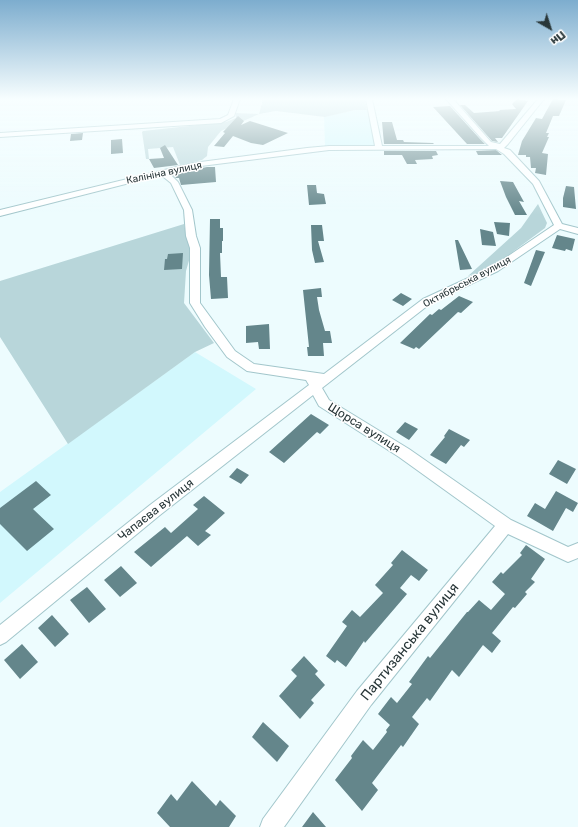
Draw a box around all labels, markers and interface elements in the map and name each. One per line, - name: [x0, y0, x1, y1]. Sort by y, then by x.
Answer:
- north arrow: [530, 8, 570, 48]
- text: Пн: [548, 28, 568, 48]
- street label: Калініна вулиця: [125, 159, 203, 187]
- street label: Октябрьська вулиця: [421, 254, 513, 310]
- street label: Щорса вулиця: [325, 400, 403, 456]
- street label: Чапаєва вулиця: [115, 476, 197, 544]
- street label: Партизанська вулиця: [357, 580, 463, 704]

